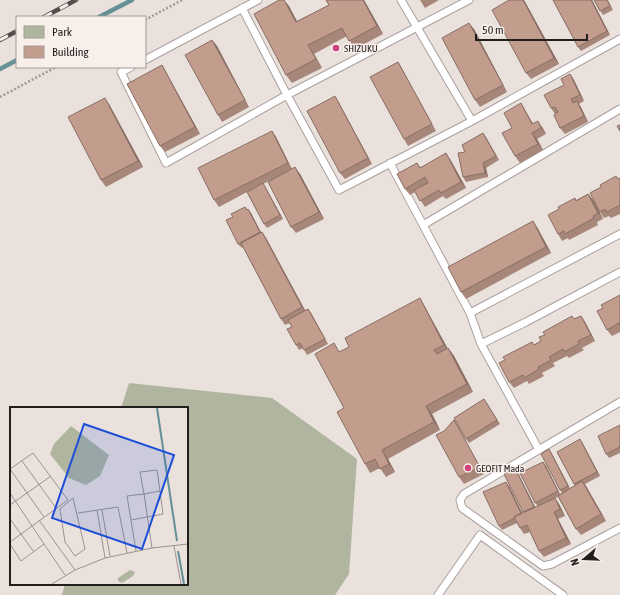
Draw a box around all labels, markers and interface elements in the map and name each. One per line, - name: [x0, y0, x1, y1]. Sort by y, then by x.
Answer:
- legend: [16, 16, 146, 68]
- scale bar: [476, 16, 587, 42]
- text: 50 m: [482, 23, 504, 37]
- text: Park: [52, 25, 73, 39]
- marker: SHIZUKU: [331, 43, 341, 53]
- place label: SHIZUKU: [344, 43, 378, 54]
- text: Building: [52, 45, 90, 59]
- inset map: [10, 407, 188, 585]
- marker: GEOFIT Mada: [463, 463, 473, 473]
- place label: GEOFIT Mada: [476, 463, 525, 474]
- north arrow: [564, 539, 604, 579]
- text: N: [568, 557, 581, 567]

